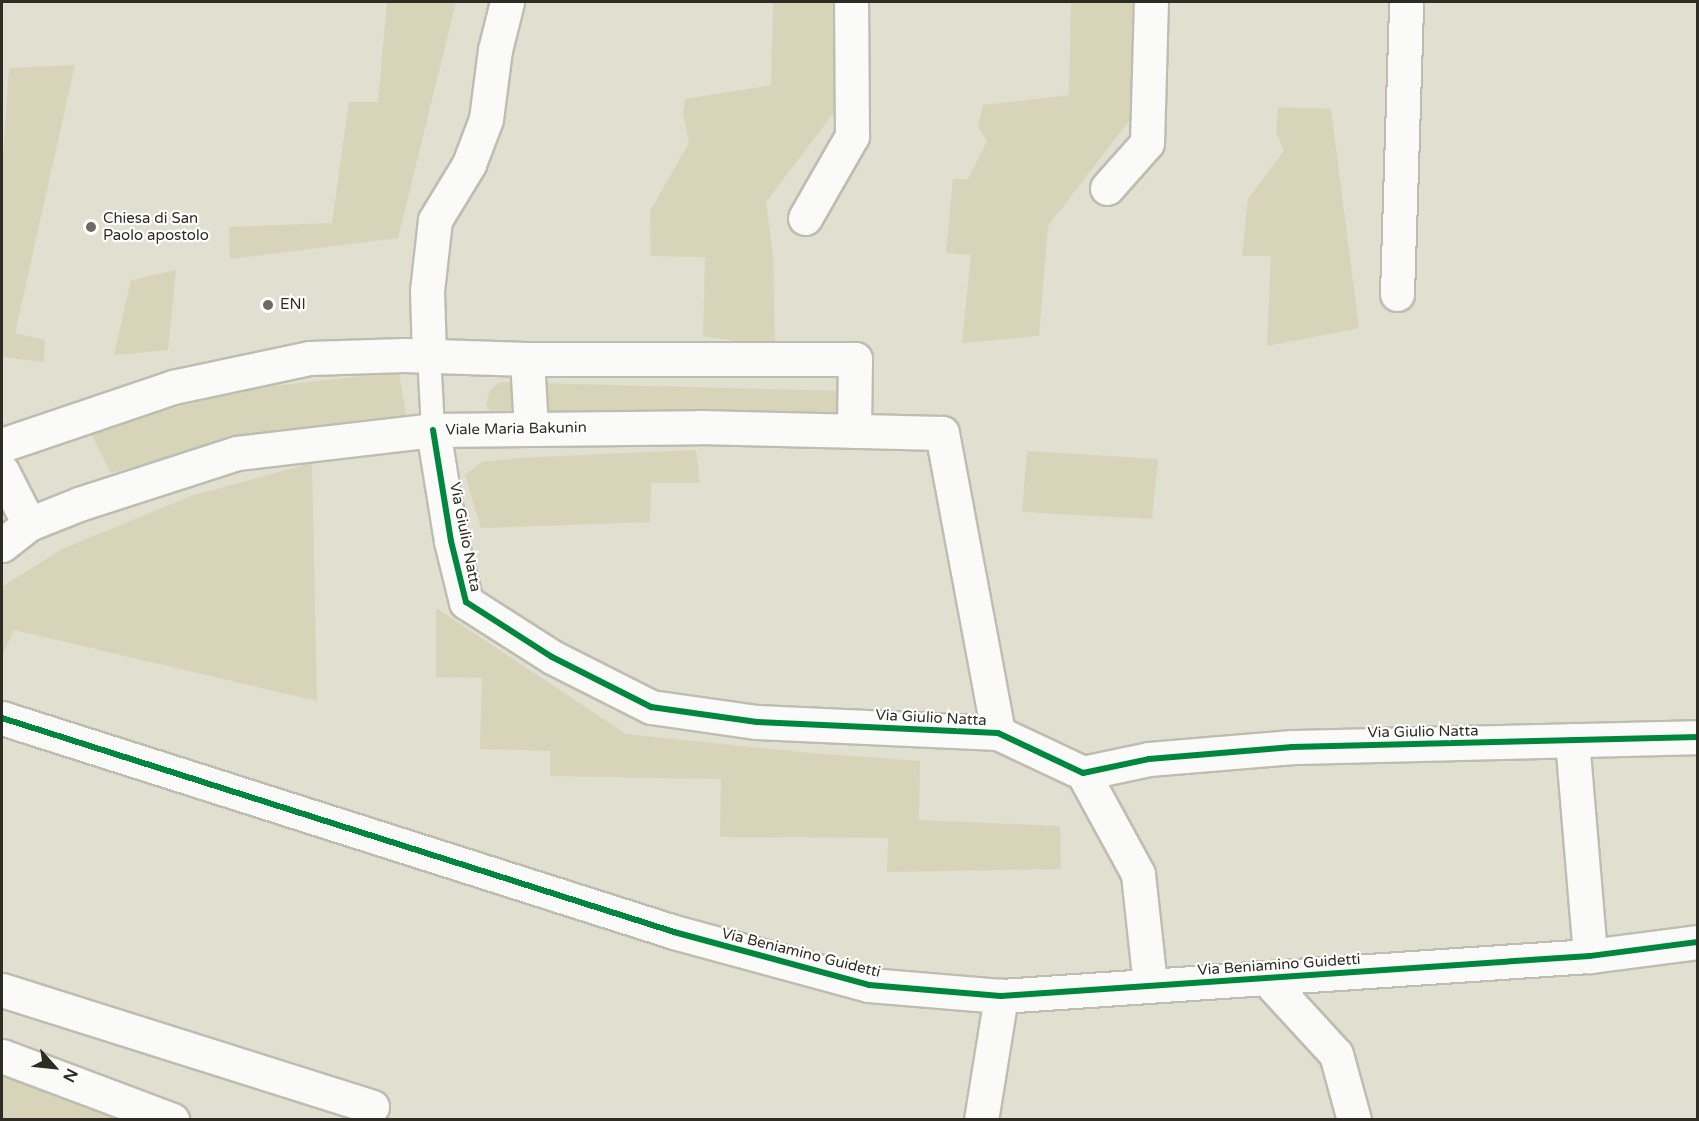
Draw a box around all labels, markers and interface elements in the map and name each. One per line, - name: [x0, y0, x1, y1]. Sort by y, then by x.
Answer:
- place label: Chiesa di San Paolo apostolo: [103, 209, 209, 244]
- marker: Chiesa di San Paolo apostolo: [84, 220, 98, 234]
- place label: ENI: [280, 296, 306, 314]
- marker: ENI: [261, 298, 275, 312]
- street label: Viale Maria Bakunin: [445, 419, 587, 439]
- street label: Via Giulio Natta: [446, 481, 484, 593]
- street label: Via Giulio Natta: [875, 706, 987, 730]
- street label: Via Giulio Natta: [1367, 722, 1479, 742]
- street label: Via Beniamino Guidetti: [720, 924, 882, 982]
- street label: Via Beniamino Guidetti: [1197, 950, 1361, 980]
- north arrow: [24, 1037, 84, 1097]
- text: N: [58, 1065, 82, 1085]

